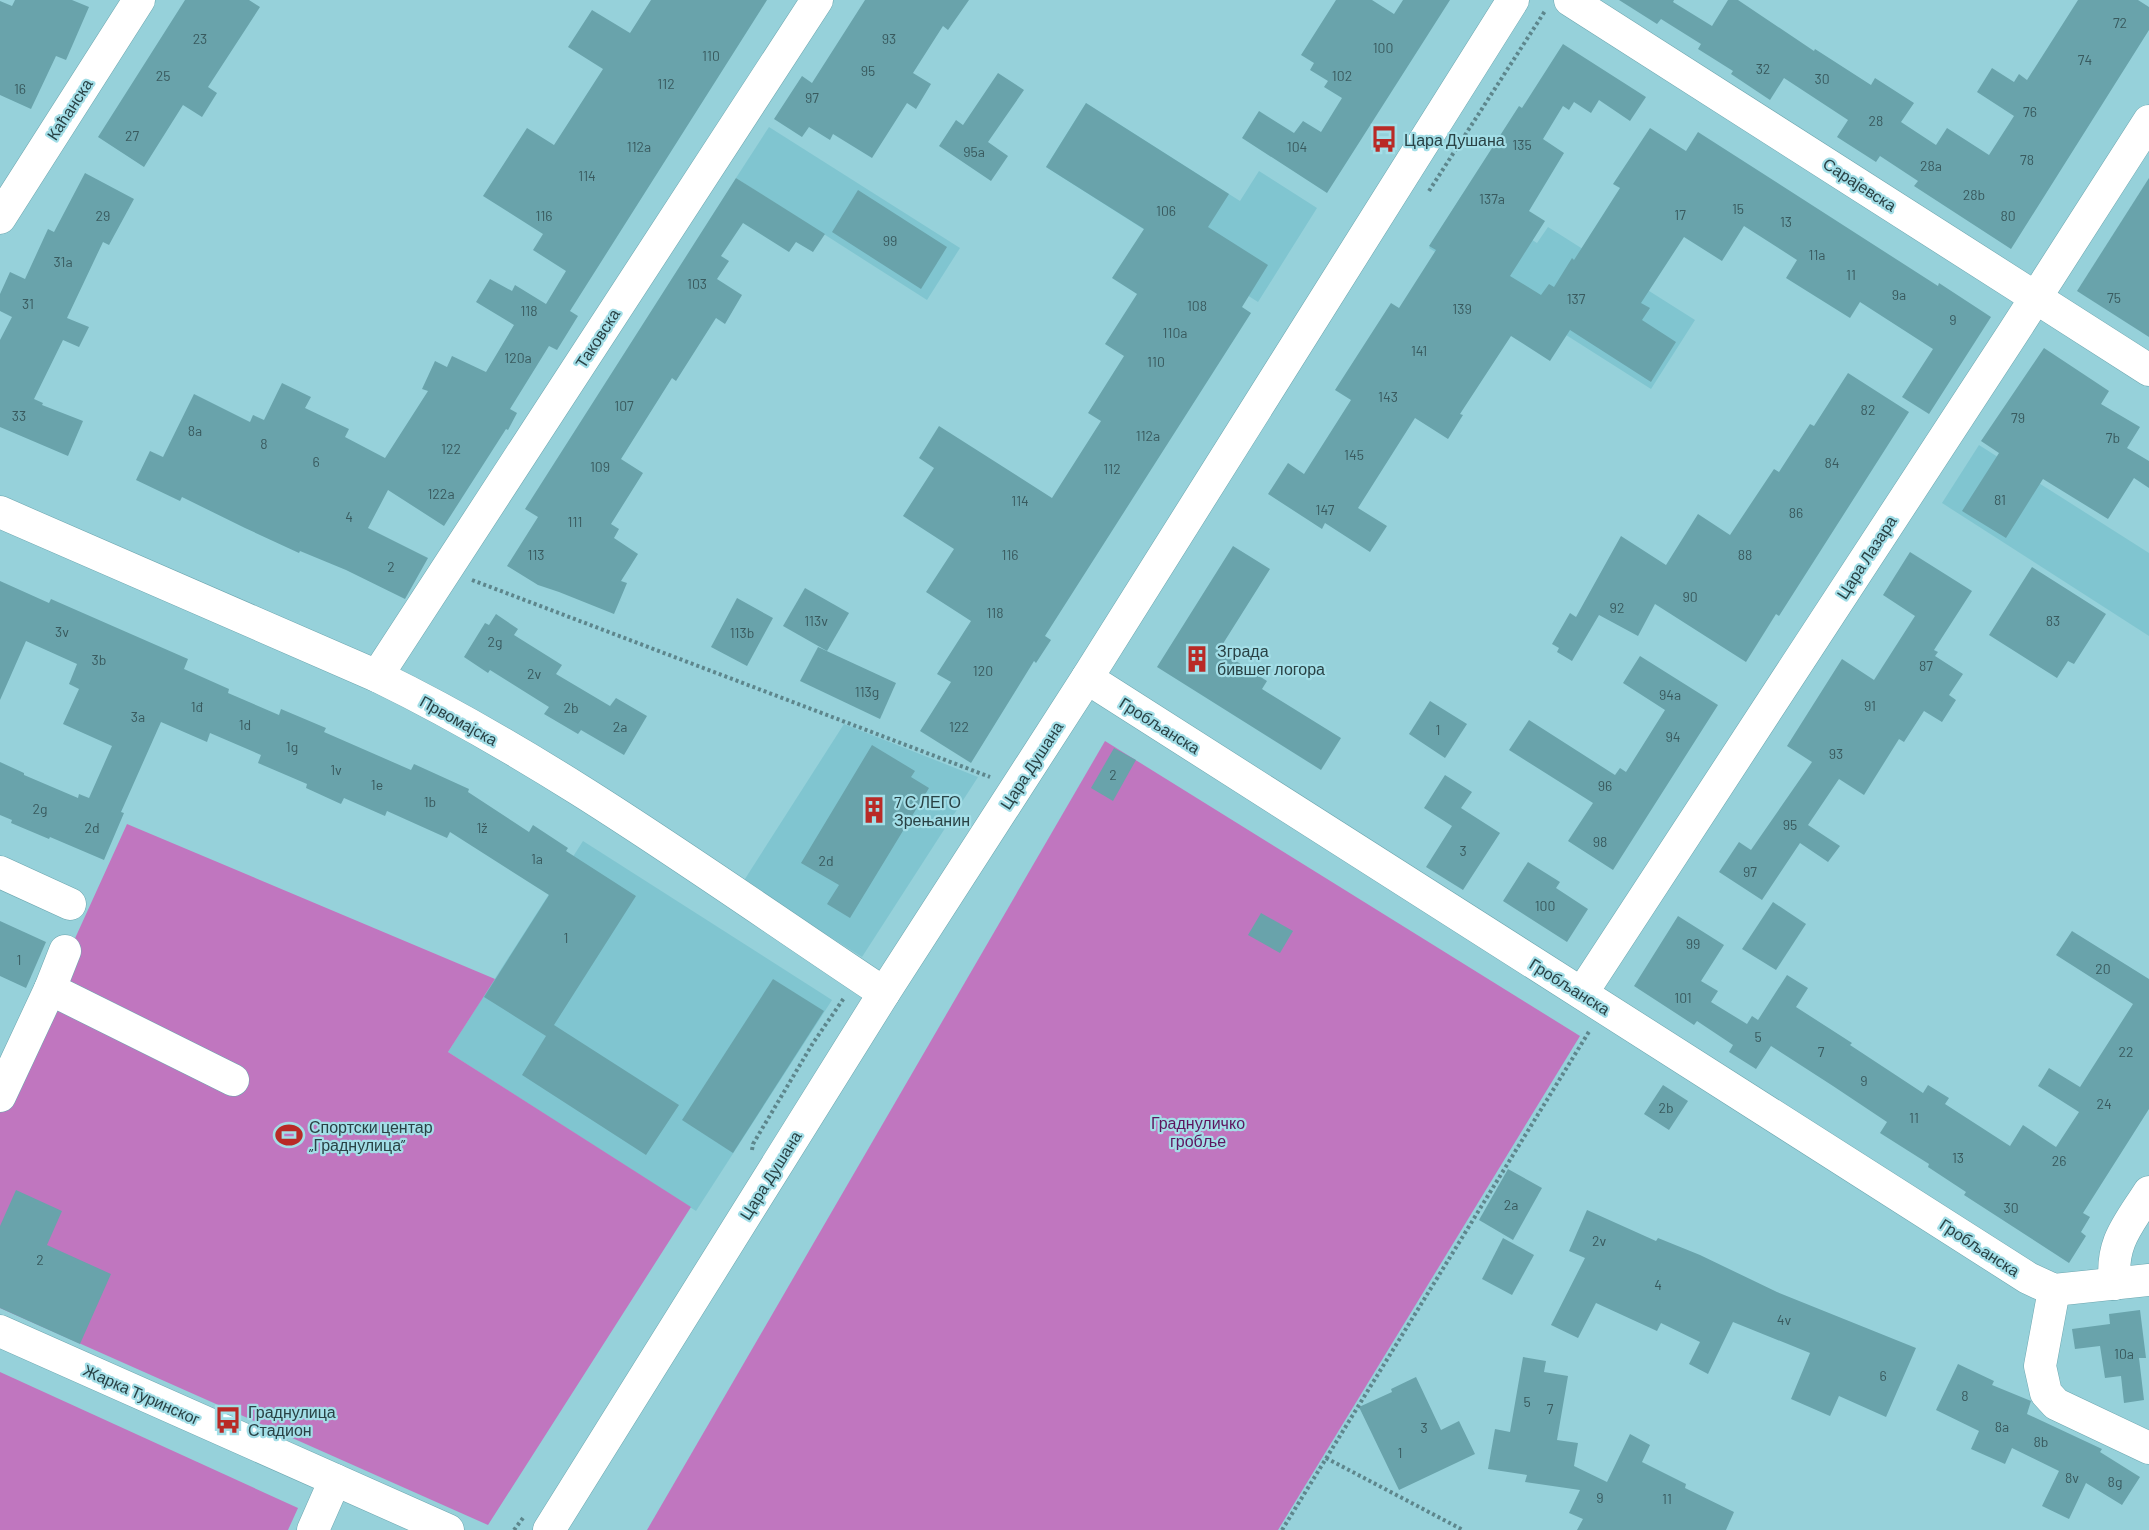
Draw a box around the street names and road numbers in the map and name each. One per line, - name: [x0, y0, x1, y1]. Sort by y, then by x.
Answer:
- street label: Каћанска: [42, 75, 96, 143]
- street label: Сарајевска: [1820, 153, 1900, 215]
- street label: Таковска: [571, 305, 623, 371]
- street label: Цара Лазара: [1832, 512, 1900, 602]
- street label: Првомајска: [417, 691, 501, 749]
- street label: Гробљанска: [1116, 693, 1204, 757]
- street label: Цара Душана: [996, 718, 1066, 812]
- street label: Гробљанска: [1526, 954, 1614, 1018]
- street label: Цара Душана: [735, 1127, 805, 1223]
- street label: Гробљанска: [1937, 1214, 2024, 1280]
- street label: Жарка Туринског: [81, 1360, 203, 1428]

